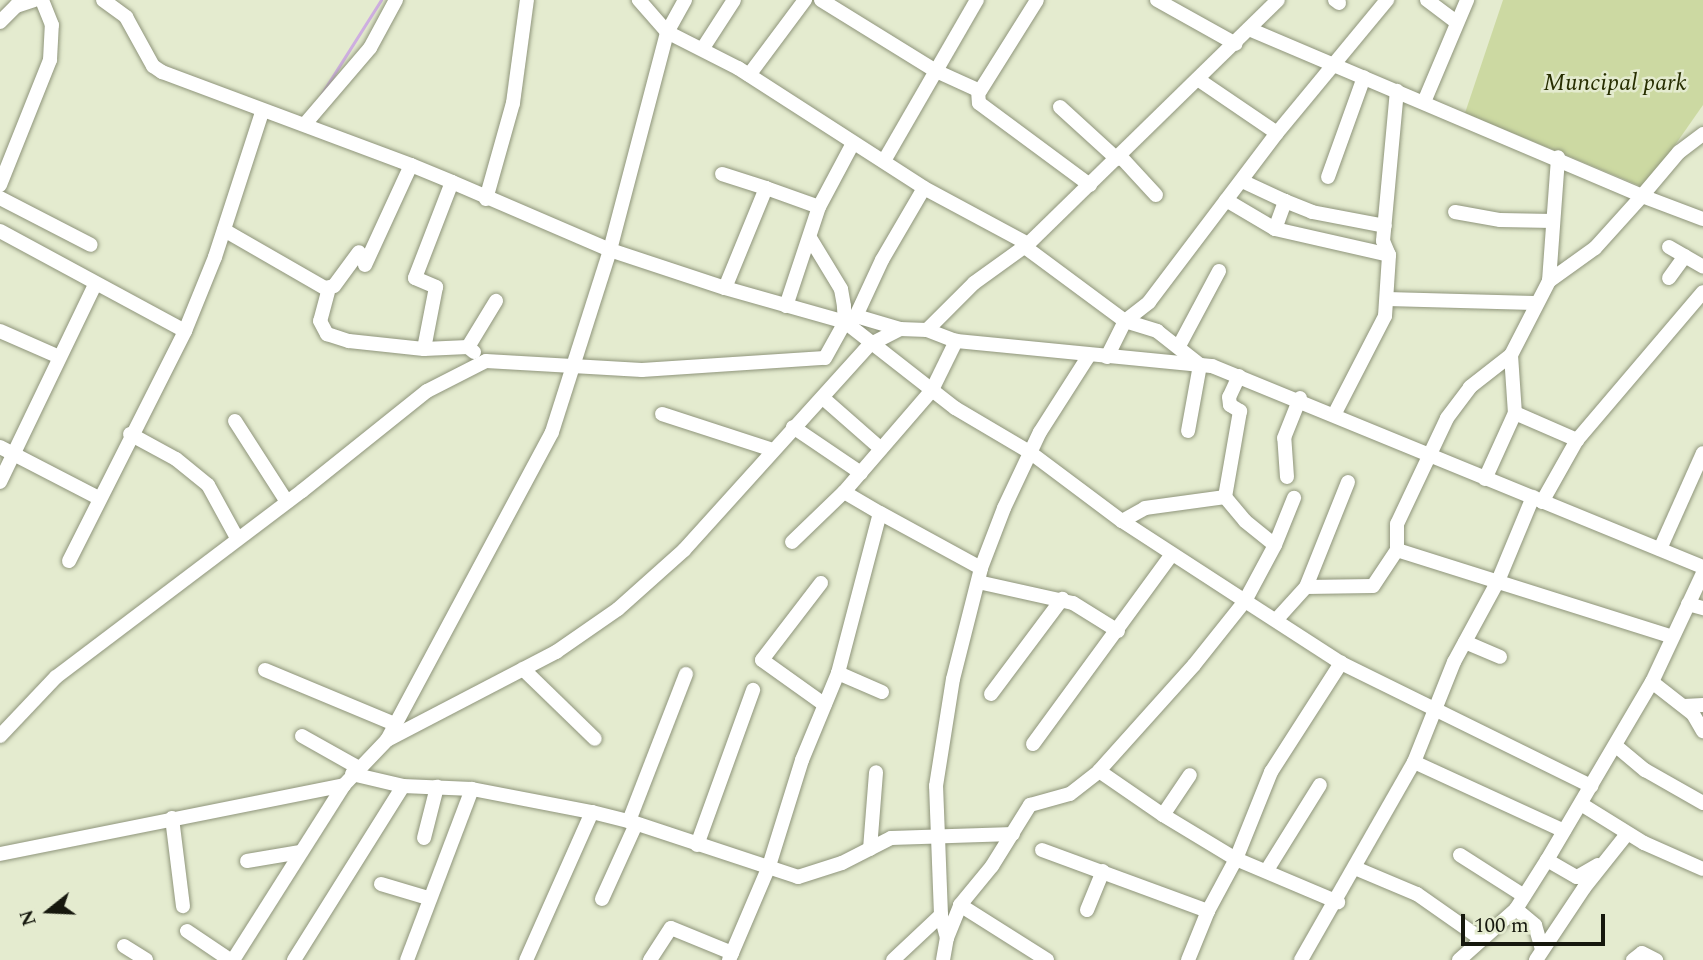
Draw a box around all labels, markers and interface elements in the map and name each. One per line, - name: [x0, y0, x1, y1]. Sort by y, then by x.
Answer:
- park label: Muncipal park: [1543, 70, 1687, 98]
- north arrow: [14, 876, 84, 946]
- scale bar: [1465, 900, 1608, 944]
- text: N: [12, 906, 45, 930]
- text: 100 m: [1474, 910, 1529, 942]

